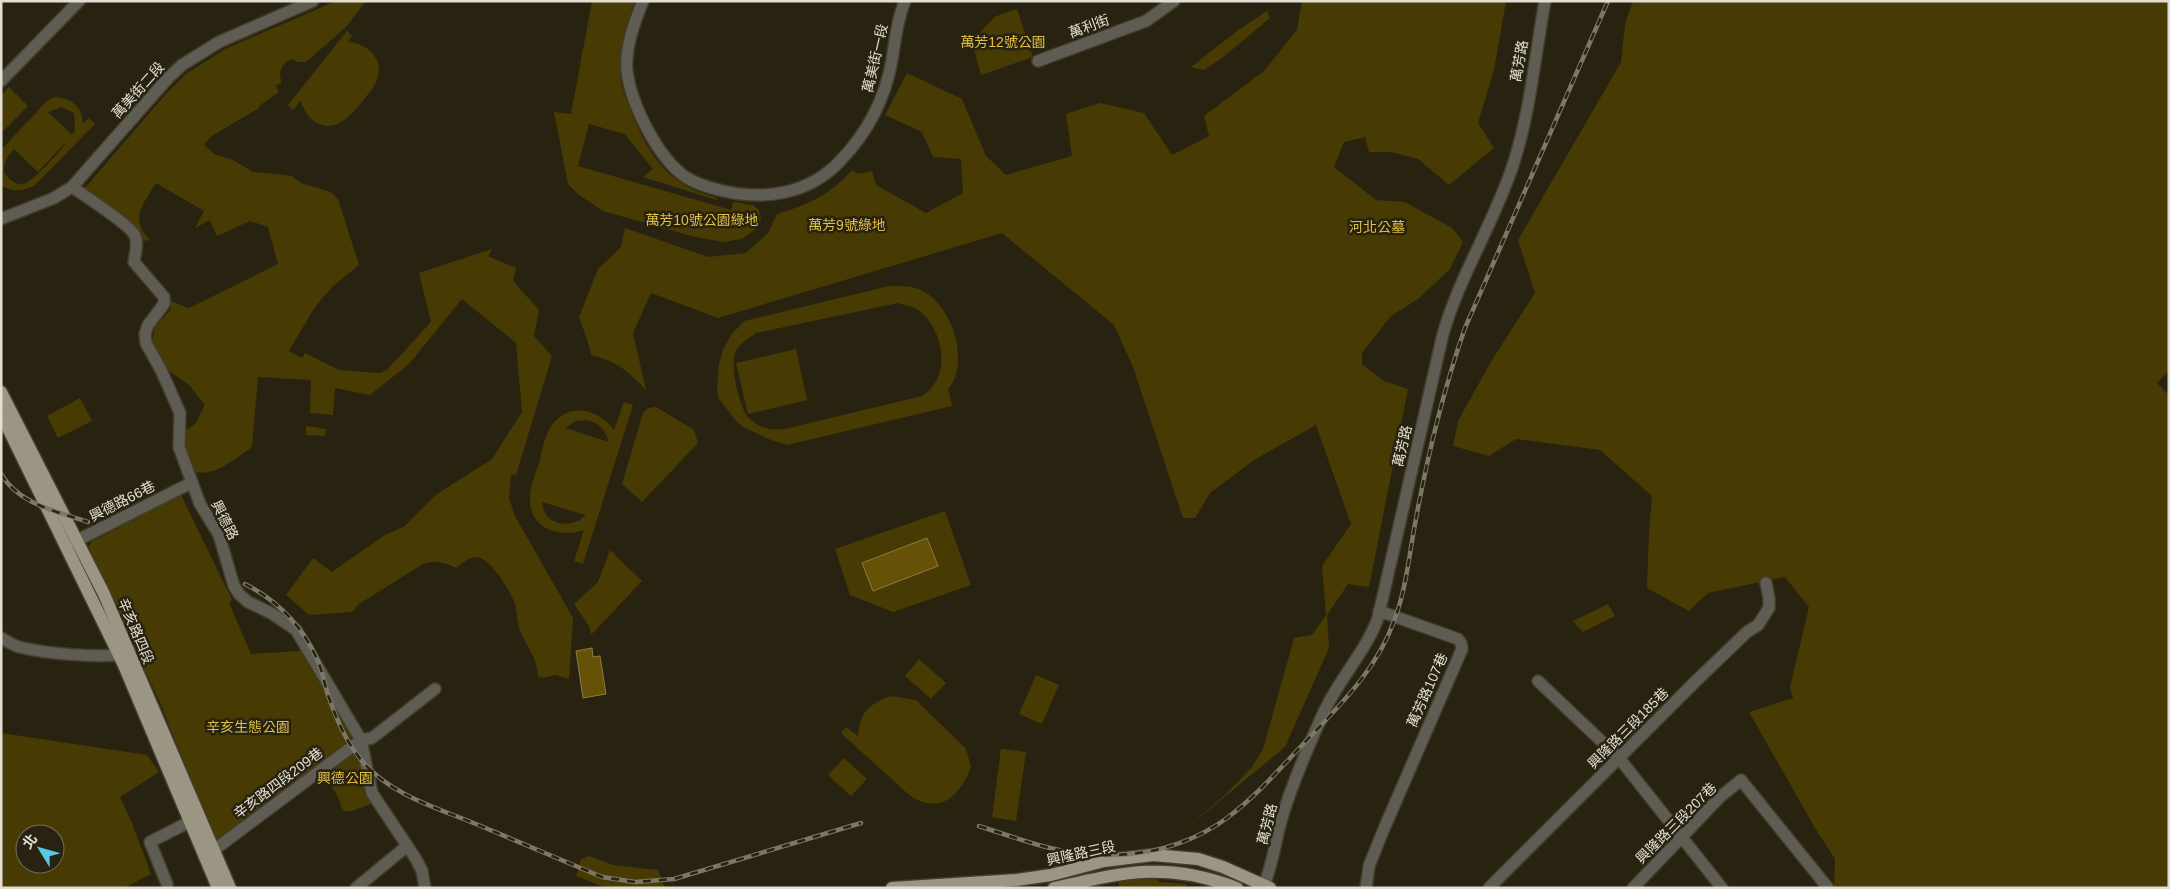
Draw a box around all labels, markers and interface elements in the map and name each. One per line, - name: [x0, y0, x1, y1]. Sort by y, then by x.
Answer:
- street label: 萬利街: [1067, 11, 1111, 41]
- street label: 萬美街一段: [859, 22, 891, 94]
- park label: 萬芳12號公園: [960, 34, 1046, 50]
- street label: 萬芳路: [1507, 39, 1531, 83]
- street label: 萬美街二段: [109, 59, 167, 121]
- park label: 萬芳10號公園綠地: [645, 212, 759, 228]
- park label: 萬芳9號綠地: [808, 217, 886, 233]
- park label: 河北公墓: [1349, 219, 1405, 235]
- street label: 萬芳路: [1389, 424, 1415, 468]
- street label: 興德路66巷: [86, 478, 158, 524]
- street label: 興德路: [208, 498, 242, 542]
- street label: 辛亥路四段: [115, 596, 157, 666]
- street label: 萬芳路107巷: [1404, 650, 1450, 730]
- street label: 興隆路三段185巷: [1584, 684, 1672, 772]
- park label: 辛亥生態公園: [206, 719, 290, 735]
- street label: 辛亥路四段209巷: [230, 744, 326, 822]
- park label: 興德公園: [317, 770, 373, 786]
- street label: 興隆路三段207巷: [1632, 779, 1720, 867]
- street label: 萬芳路: [1254, 802, 1280, 846]
- north arrow: [15, 824, 65, 874]
- text: 北: [19, 831, 40, 852]
- street label: 興隆路三段: [1045, 838, 1117, 868]

